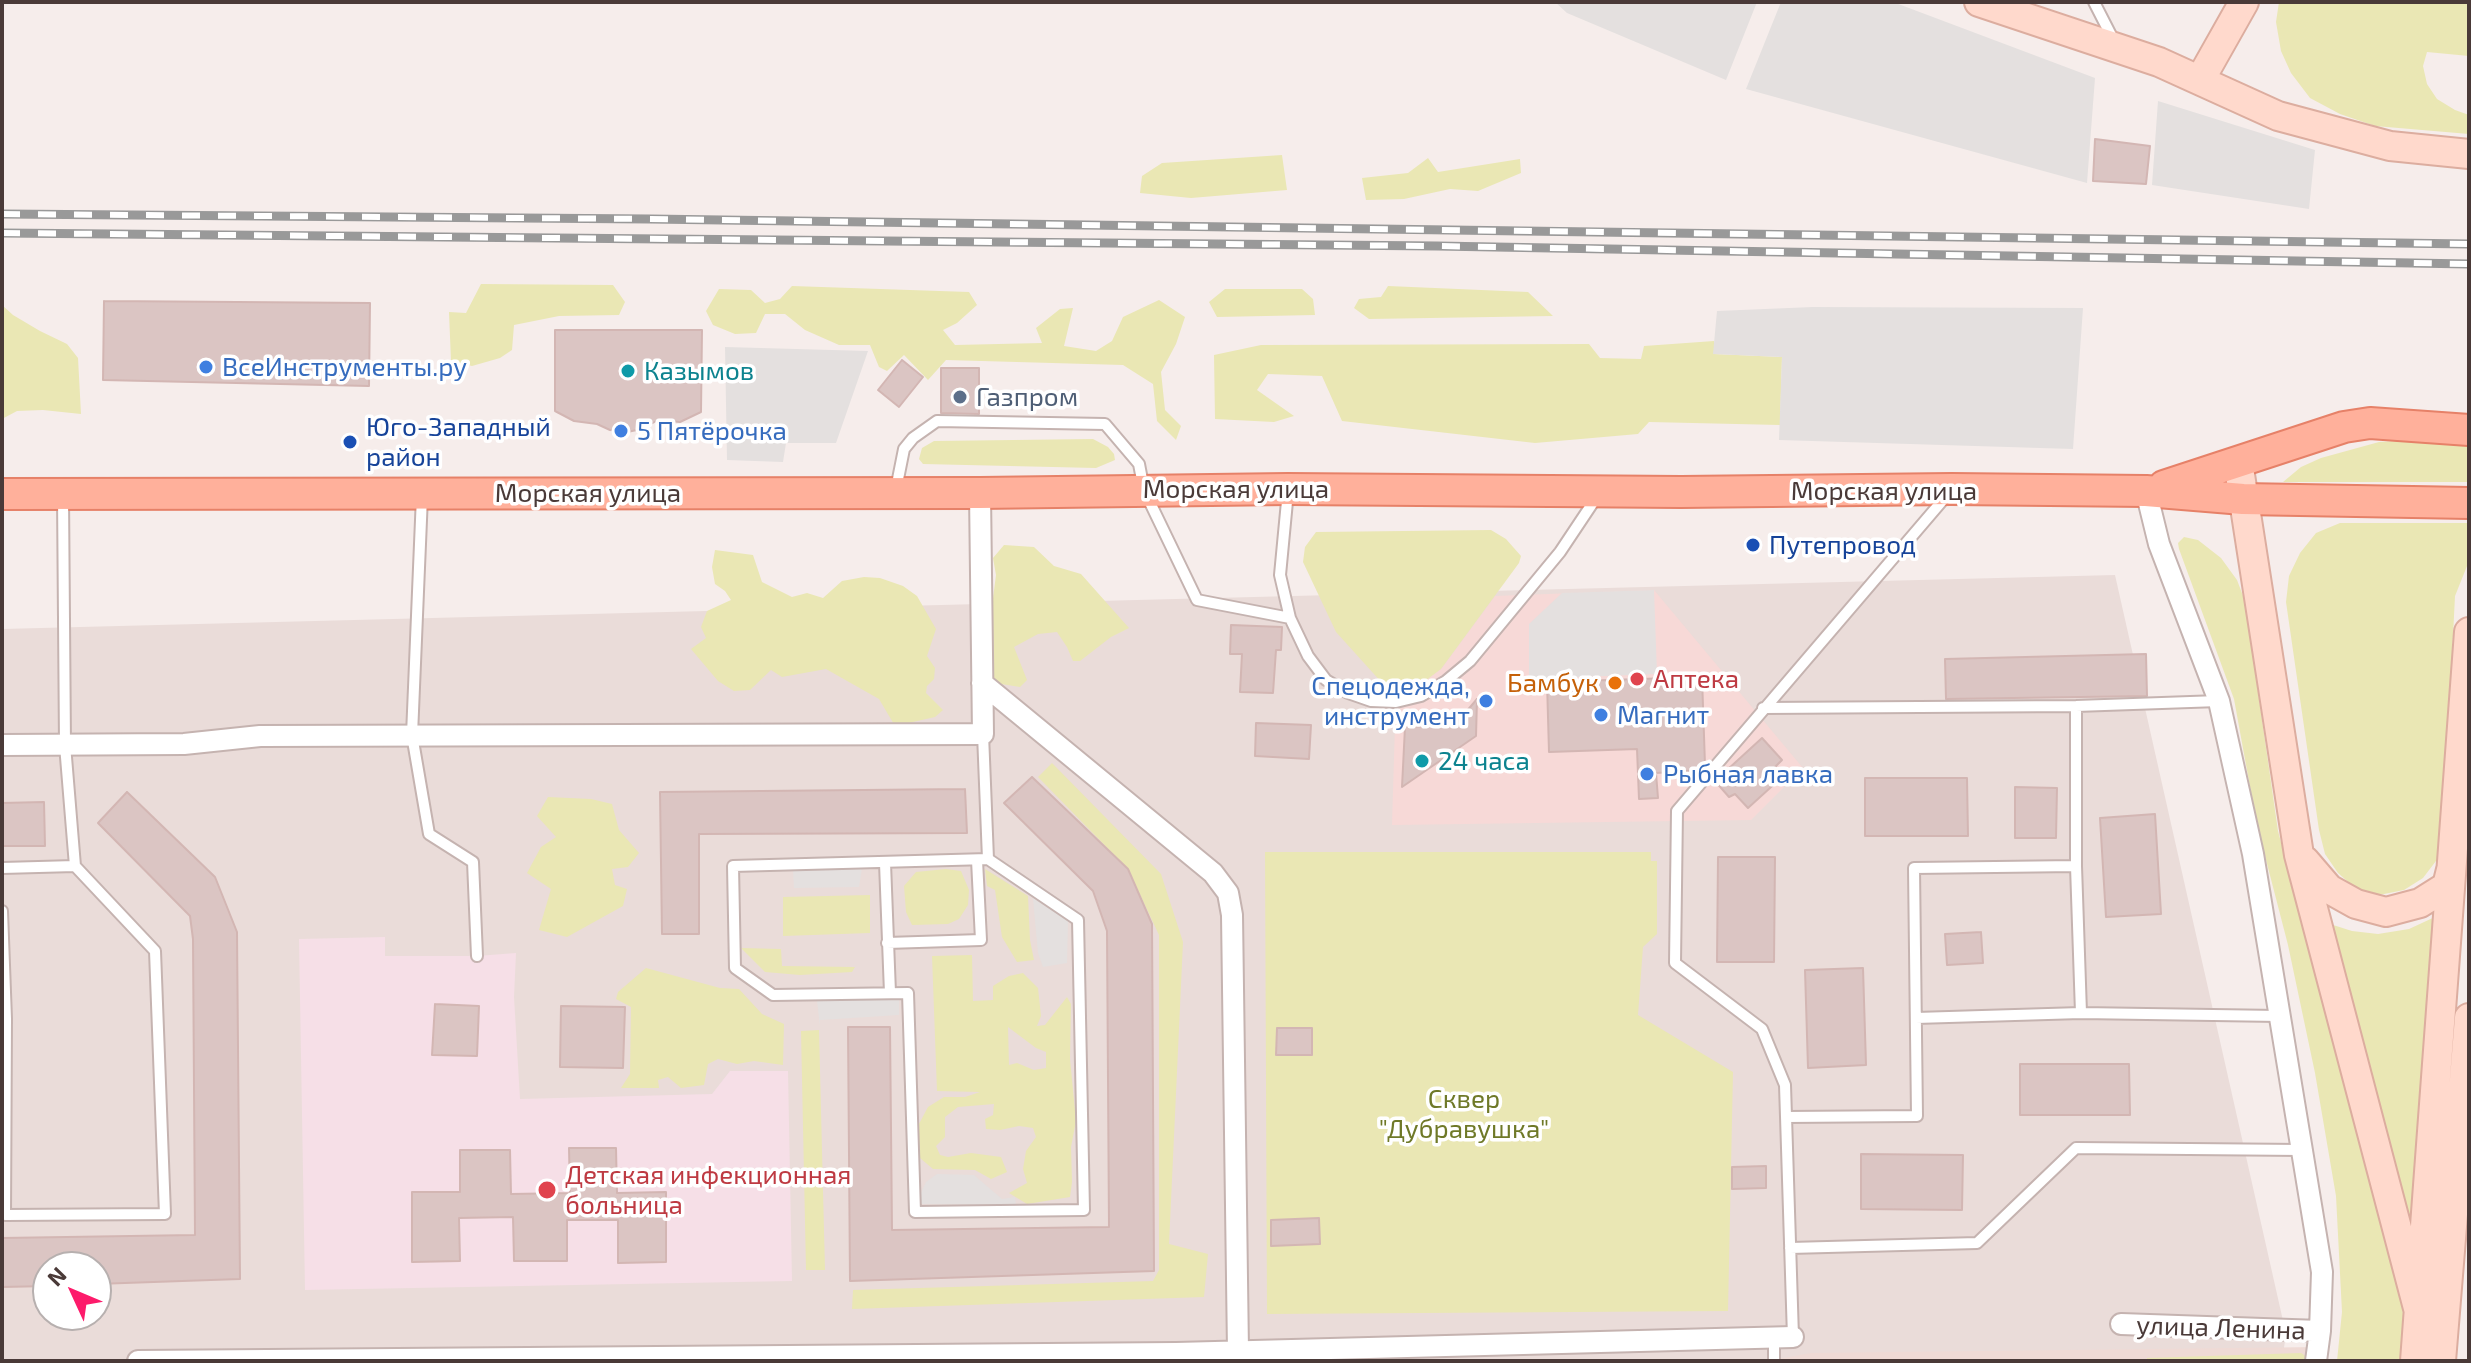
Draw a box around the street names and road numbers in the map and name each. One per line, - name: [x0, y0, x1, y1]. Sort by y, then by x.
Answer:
- street label: Морская улица: [1143, 473, 1329, 505]
- street label: Морская улица: [1791, 475, 1977, 507]
- street label: Морская улица: [495, 477, 681, 509]
- street label: улица Ленина: [2136, 1309, 2306, 1347]

